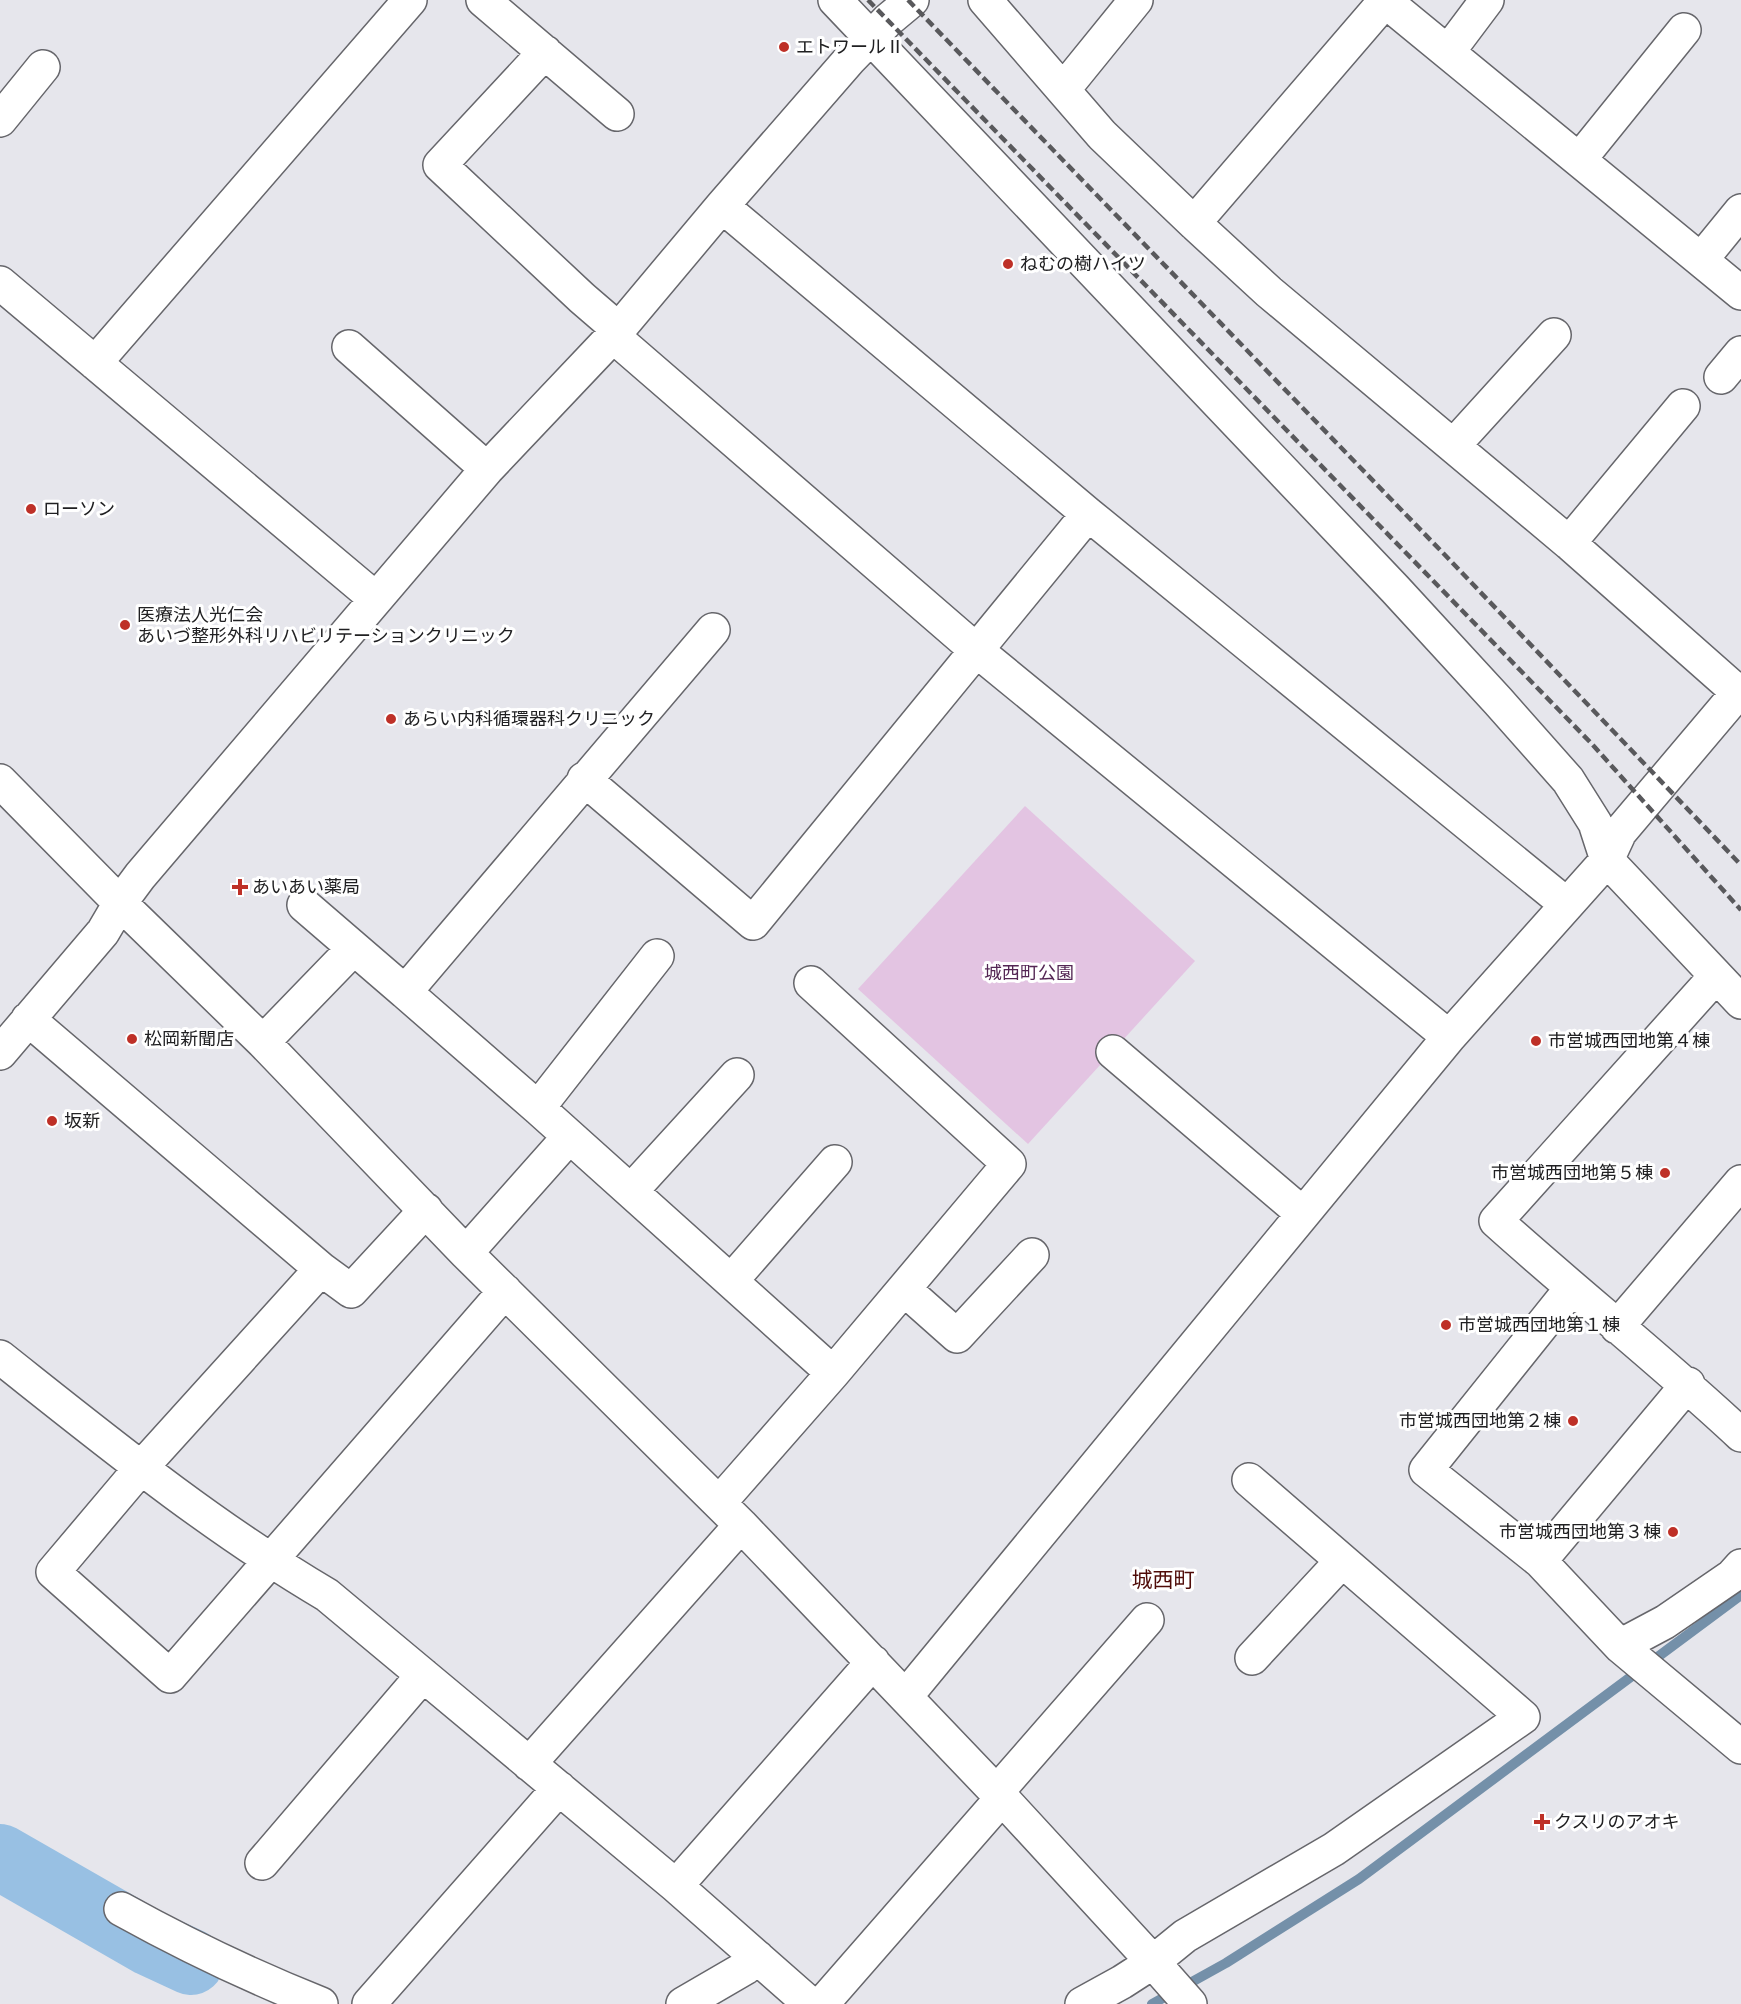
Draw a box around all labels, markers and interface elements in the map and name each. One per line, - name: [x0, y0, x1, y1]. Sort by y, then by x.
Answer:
- place label: エトワールⅡ: [796, 37, 904, 57]
- marker: エトワールⅡ: [777, 40, 791, 54]
- place label: ねむの樹ハイツ: [1020, 254, 1146, 274]
- marker: ねむの樹ハイツ: [1001, 257, 1015, 271]
- place label: ローソン: [43, 499, 115, 519]
- marker: ローソン: [24, 502, 38, 516]
- place label: 医療法人光仁会 あいづ整形外科リハビリテーションクリニック: [137, 605, 515, 646]
- marker: 医療法人光仁会 あいづ整形外科リハビリテーションクリニック: [118, 618, 132, 632]
- place label: あらい内科循環器科クリニック: [403, 709, 655, 729]
- marker: あらい内科循環器科クリニック: [384, 712, 398, 726]
- place label: あいあい薬局: [252, 877, 360, 897]
- marker: あいあい薬局: [233, 880, 247, 894]
- park label: 城西町公園: [984, 963, 1074, 983]
- place label: 松岡新聞店: [144, 1029, 234, 1049]
- place label: 市営城西団地第４棟: [1548, 1031, 1710, 1051]
- marker: 松岡新聞店: [125, 1032, 139, 1046]
- marker: 市営城西団地第４棟: [1529, 1034, 1543, 1048]
- place label: 坂新: [64, 1111, 100, 1131]
- marker: 坂新: [45, 1114, 59, 1128]
- place label: 市営城西団地第５棟: [1491, 1163, 1653, 1183]
- marker: 市営城西団地第５棟: [1658, 1166, 1672, 1180]
- place label: 市営城西団地第１棟: [1458, 1315, 1620, 1335]
- marker: 市営城西団地第１棟: [1439, 1318, 1453, 1332]
- place label: 市営城西団地第２棟: [1399, 1411, 1561, 1431]
- marker: 市営城西団地第２棟: [1566, 1414, 1580, 1428]
- place label: 市営城西団地第３棟: [1499, 1522, 1661, 1542]
- marker: 市営城西団地第３棟: [1666, 1525, 1680, 1539]
- district label: 城西町: [1132, 1568, 1195, 1591]
- place label: クスリのアオキ: [1554, 1812, 1679, 1832]
- marker: クスリのアオキ: [1535, 1815, 1549, 1829]

